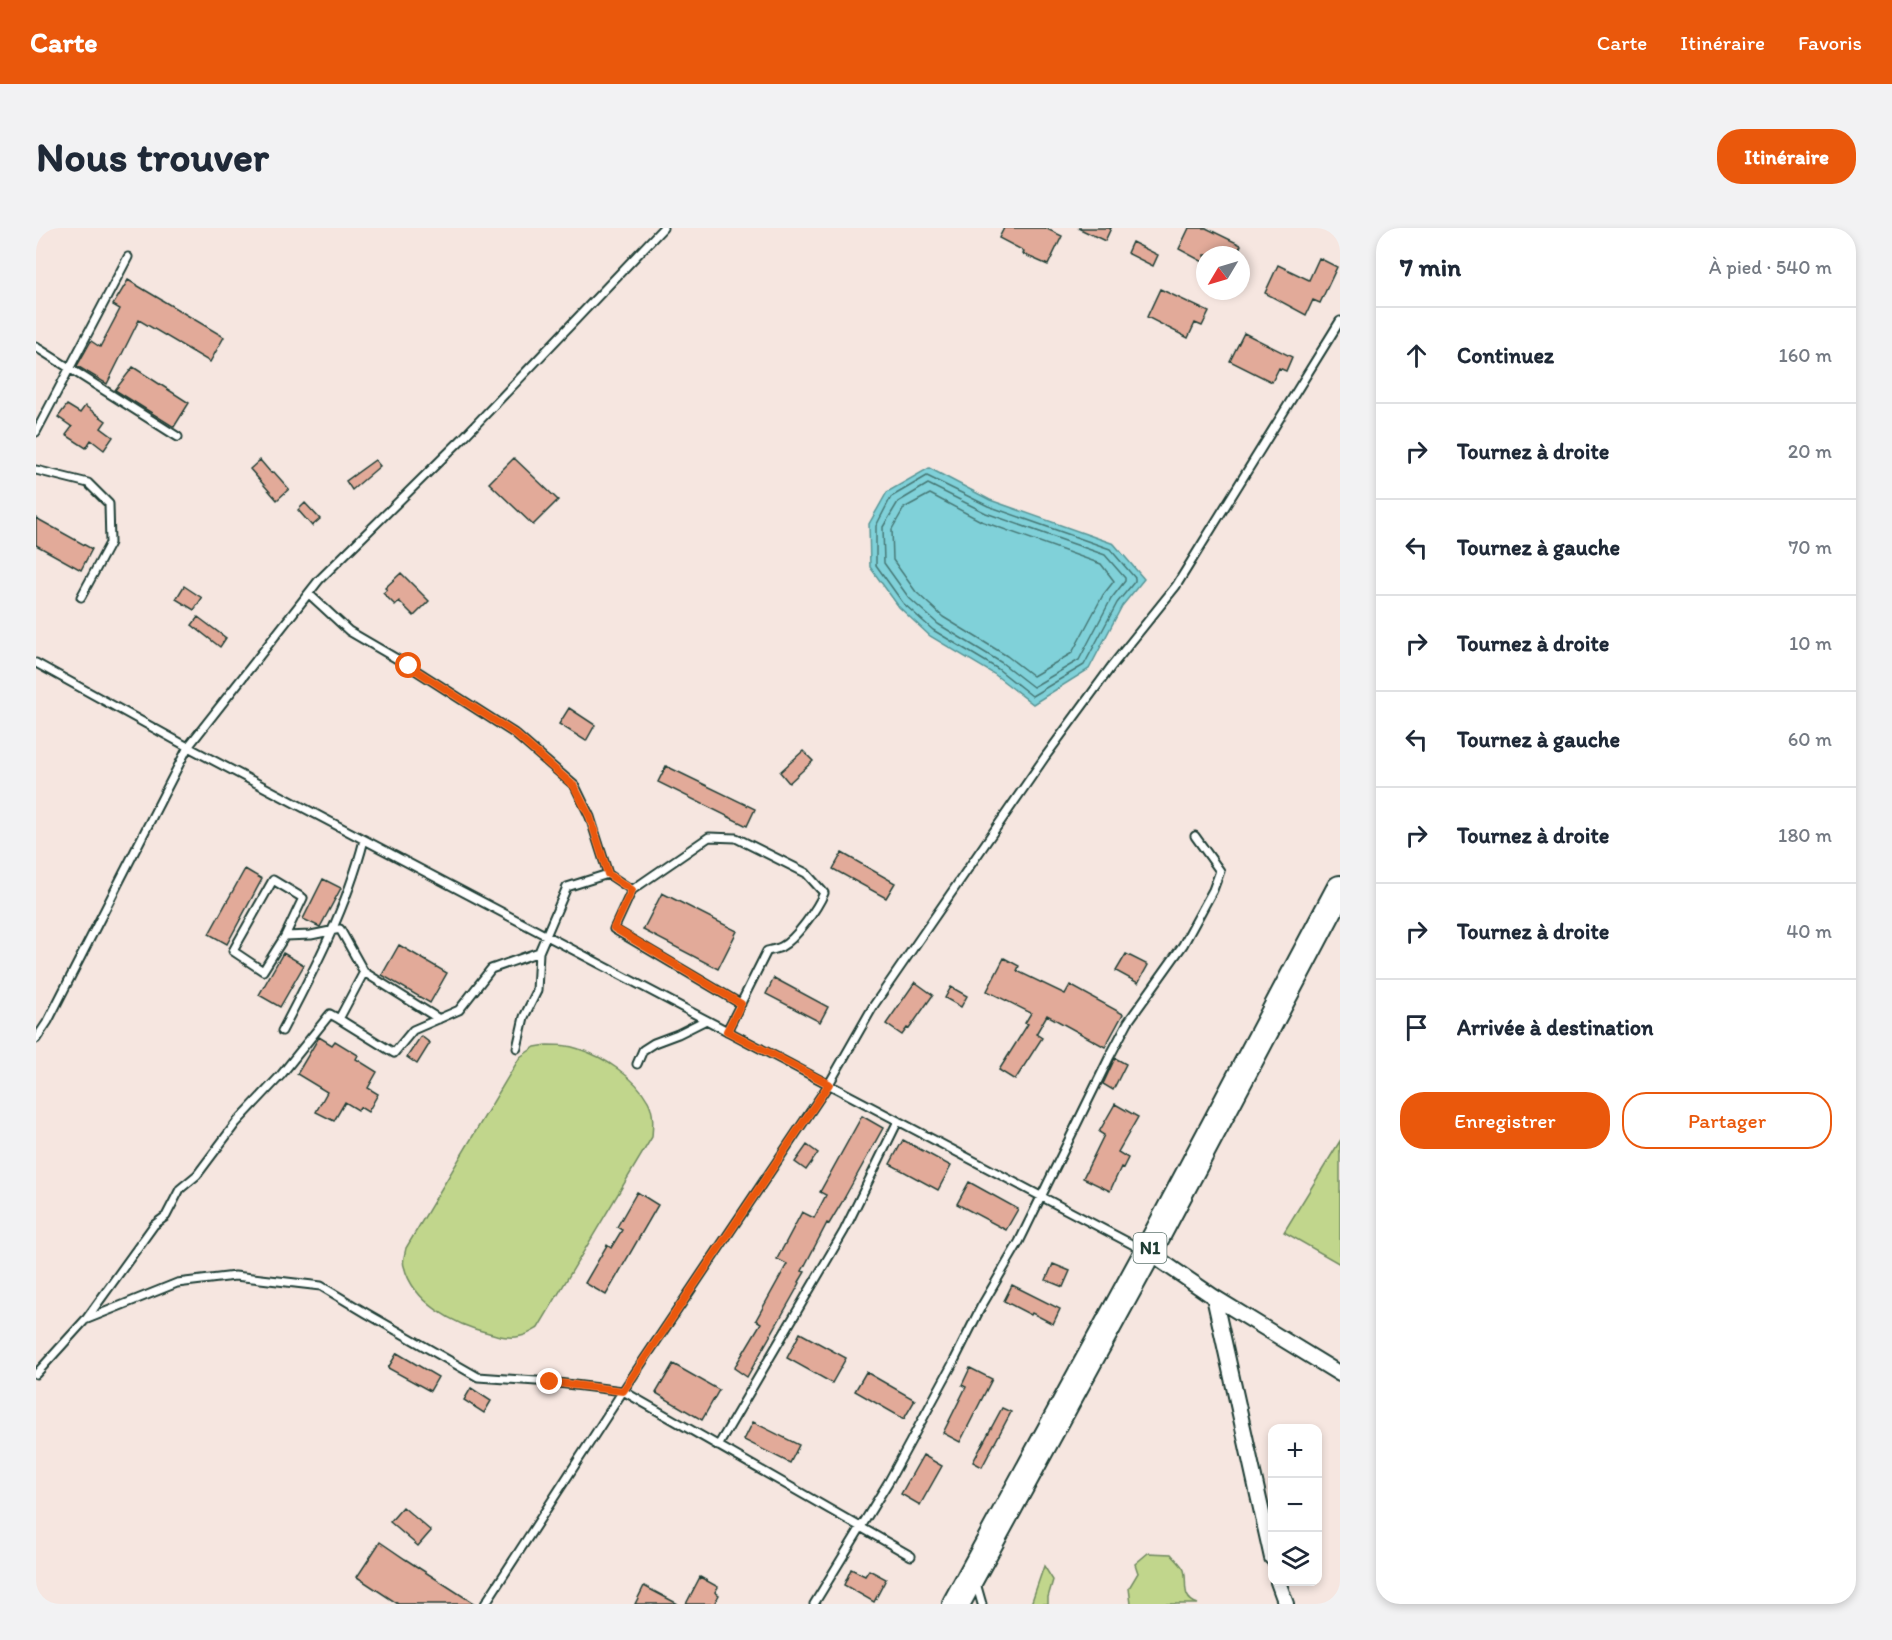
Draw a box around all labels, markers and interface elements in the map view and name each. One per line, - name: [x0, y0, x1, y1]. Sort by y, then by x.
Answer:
- text: Carte: [30, 25, 97, 59]
- text: Carte: [1597, 30, 1647, 55]
- text: Itinéraire: [1680, 30, 1765, 55]
- text: Favoris: [1798, 30, 1862, 55]
- button: Itinéraire: [1717, 129, 1856, 184]
- text: Nous trouver: [36, 131, 269, 182]
- north arrow: [1196, 246, 1250, 300]
- text: 7 min: [1400, 251, 1461, 283]
- text: À pied · 540 m: [1709, 255, 1832, 279]
- icon: ahead: [1400, 339, 1433, 372]
- text: Continuez: [1457, 342, 1554, 369]
- text: 160 m: [1779, 343, 1832, 367]
- icon: right: [1400, 435, 1433, 468]
- text: Tournez à droite: [1457, 438, 1609, 465]
- text: 20 m: [1788, 439, 1832, 463]
- icon: left: [1400, 531, 1433, 564]
- text: Tournez à gauche: [1457, 534, 1620, 561]
- text: 70 m: [1788, 535, 1832, 559]
- icon: right: [1400, 627, 1433, 660]
- text: Tournez à droite: [1457, 630, 1609, 657]
- text: 10 m: [1789, 631, 1832, 655]
- route start: [395, 652, 421, 678]
- icon: left: [1400, 723, 1433, 756]
- text: Tournez à gauche: [1457, 726, 1620, 753]
- text: 60 m: [1788, 727, 1832, 751]
- icon: right: [1400, 819, 1433, 852]
- text: Tournez à droite: [1457, 822, 1609, 849]
- text: 180 m: [1778, 823, 1832, 847]
- icon: right: [1400, 915, 1433, 948]
- text: Tournez à droite: [1457, 918, 1609, 945]
- text: 40 m: [1786, 919, 1832, 943]
- icon: arrive: [1400, 1011, 1433, 1044]
- text: Arrivée à destination: [1457, 1014, 1653, 1041]
- button: Enregistrer: [1400, 1092, 1610, 1149]
- button: Partager: [1622, 1092, 1832, 1149]
- road number: N1: [1134, 1233, 1166, 1263]
- route end: [536, 1368, 562, 1394]
- map controls: [1268, 1424, 1322, 1586]
- button: +: [1268, 1424, 1322, 1478]
- button: −: [1268, 1478, 1322, 1532]
- button: layers: [1268, 1532, 1322, 1586]

